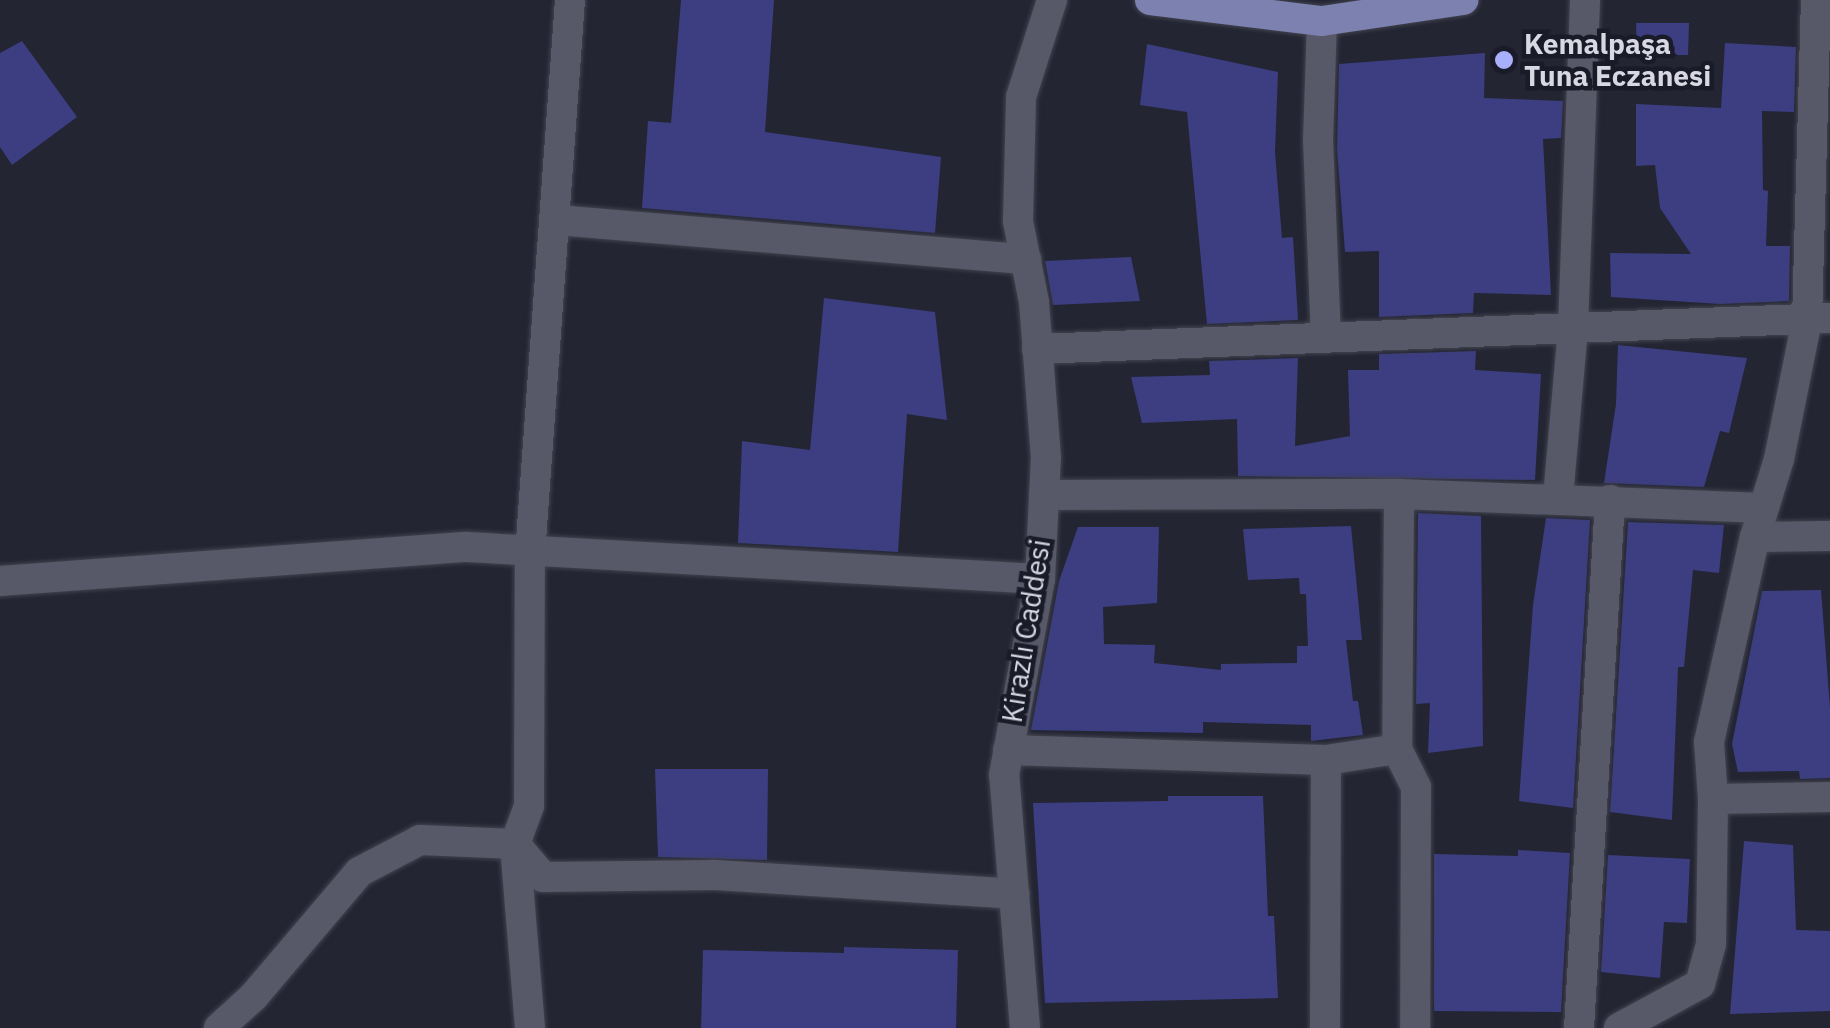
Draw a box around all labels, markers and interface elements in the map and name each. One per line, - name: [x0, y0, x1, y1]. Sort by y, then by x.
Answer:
- place label: Kemalpaşa Tuna Eczanesi: [1524, 27, 1711, 93]
- marker: Kemalpaşa Tuna Eczanesi: [1493, 49, 1515, 71]
- street label: Kirazlı Caddesi: [995, 537, 1057, 725]

